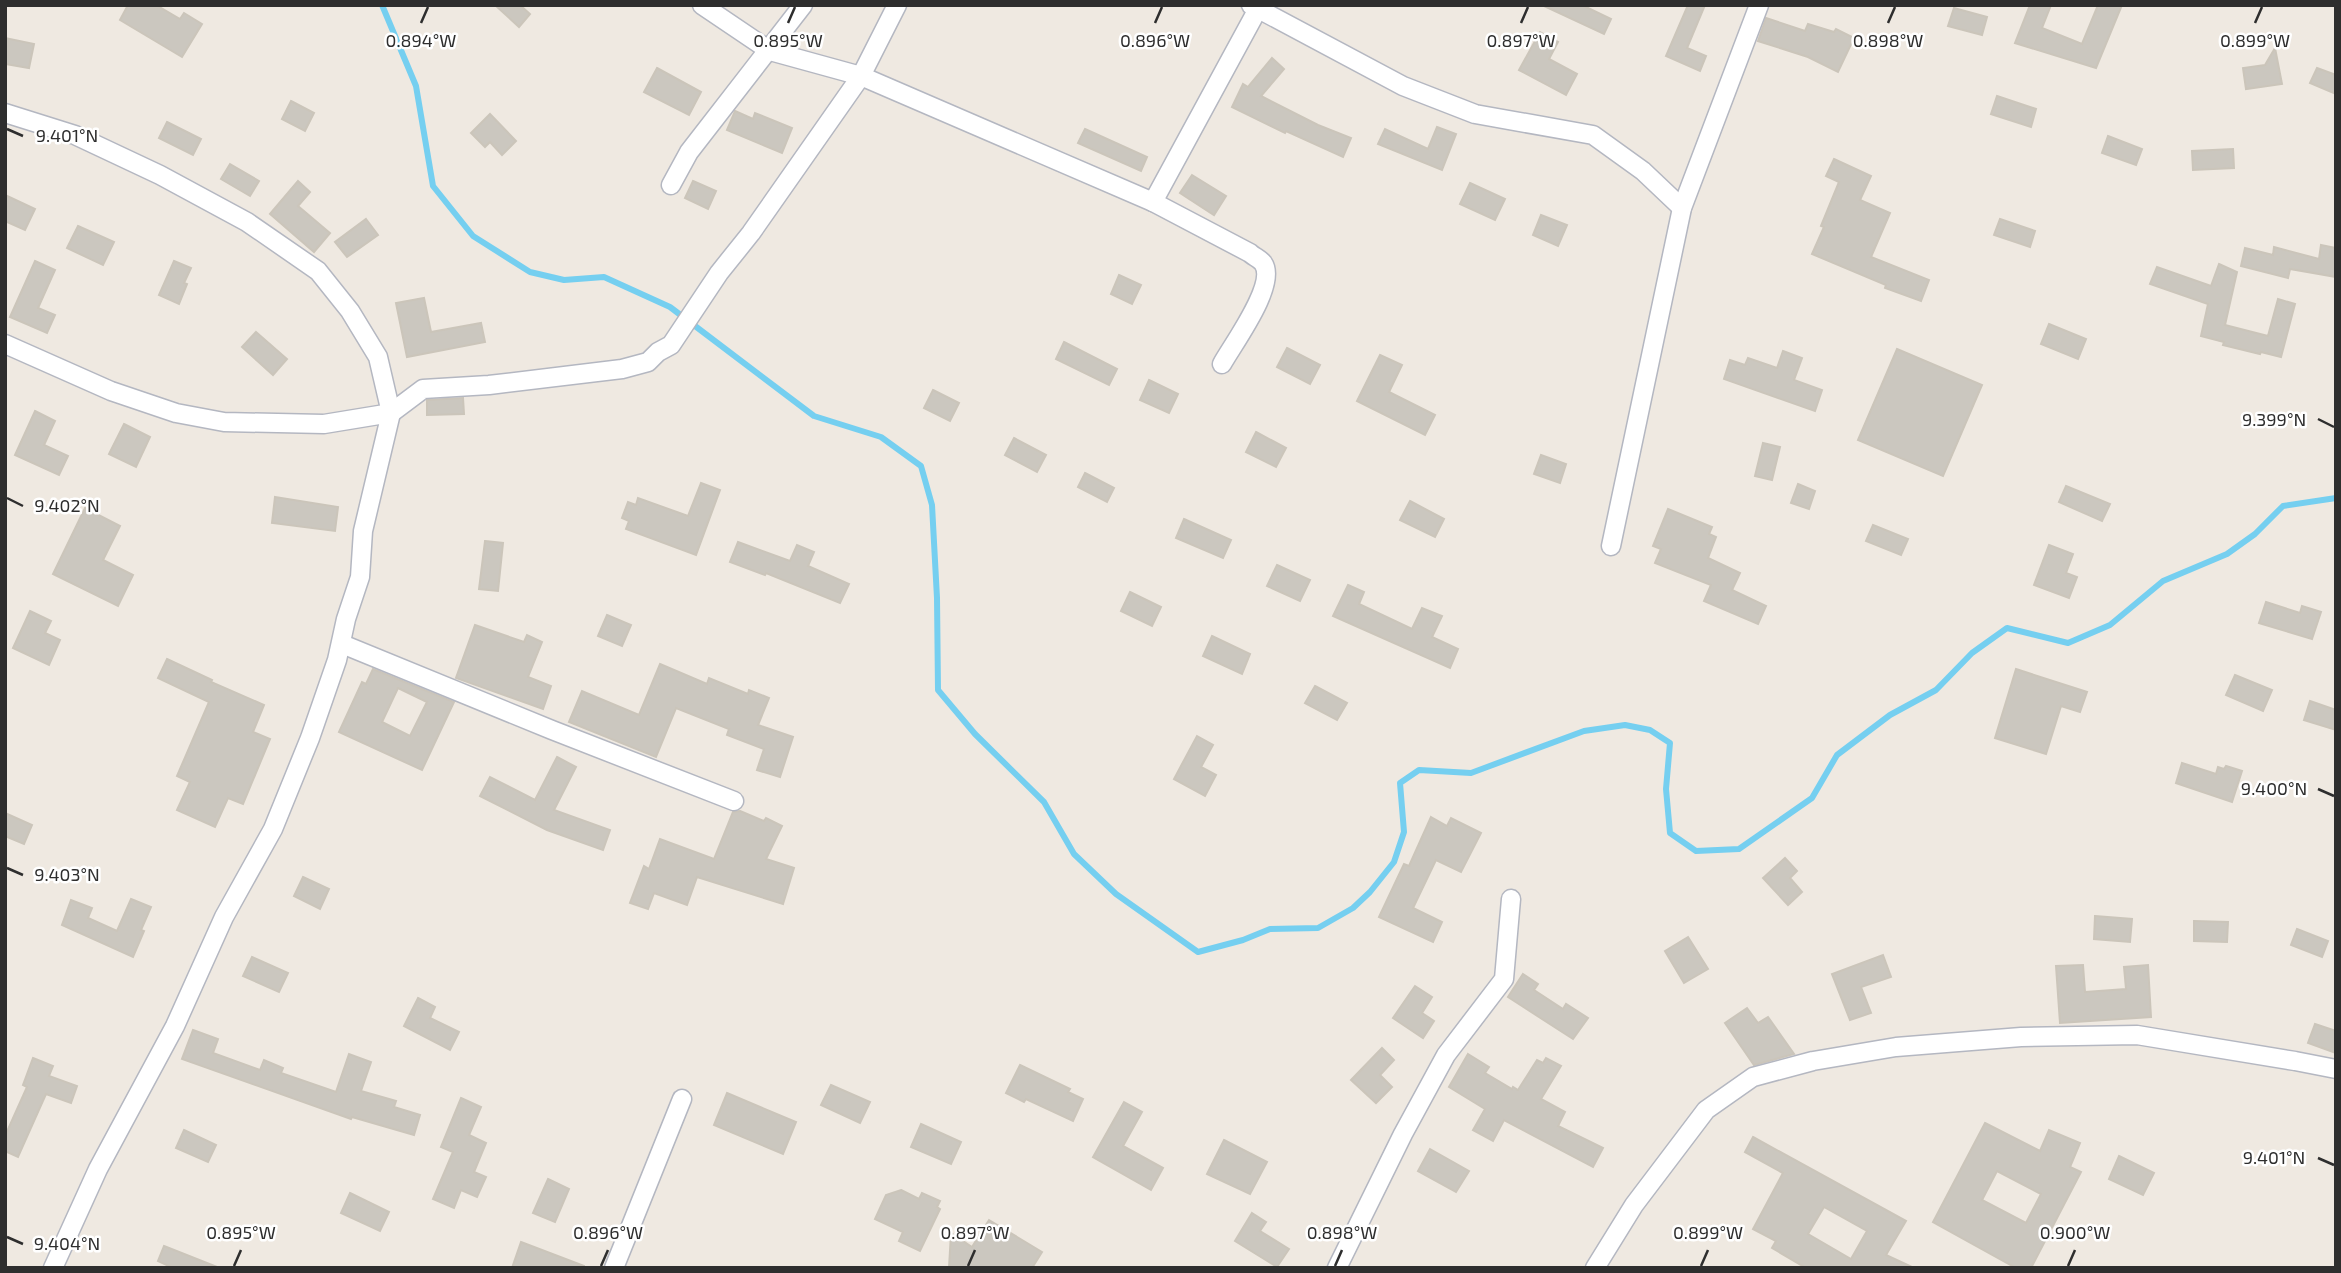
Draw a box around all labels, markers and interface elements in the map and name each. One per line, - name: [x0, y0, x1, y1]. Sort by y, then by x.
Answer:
- text: 0.894°W: [386, 29, 456, 51]
- text: 0.895°W: [753, 29, 823, 51]
- text: 0.896°W: [1120, 29, 1190, 51]
- text: 0.897°W: [1486, 29, 1556, 51]
- text: 0.898°W: [1853, 29, 1923, 51]
- text: 0.899°W: [2220, 29, 2290, 51]
- text: 9.401°N: [36, 124, 98, 146]
- text: 9.399°N: [2242, 408, 2306, 430]
- text: 9.402°N: [34, 494, 100, 516]
- text: 9.400°N: [2241, 777, 2307, 799]
- text: 9.403°N: [34, 863, 100, 885]
- text: 9.401°N: [2243, 1146, 2305, 1168]
- text: 0.895°W: [206, 1221, 276, 1243]
- text: 0.896°W: [573, 1221, 643, 1243]
- text: 0.897°W: [940, 1221, 1010, 1243]
- text: 0.898°W: [1307, 1221, 1377, 1243]
- text: 0.899°W: [1673, 1221, 1743, 1243]
- text: 0.900°W: [2040, 1221, 2110, 1243]
- text: 9.404°N: [34, 1232, 100, 1254]

